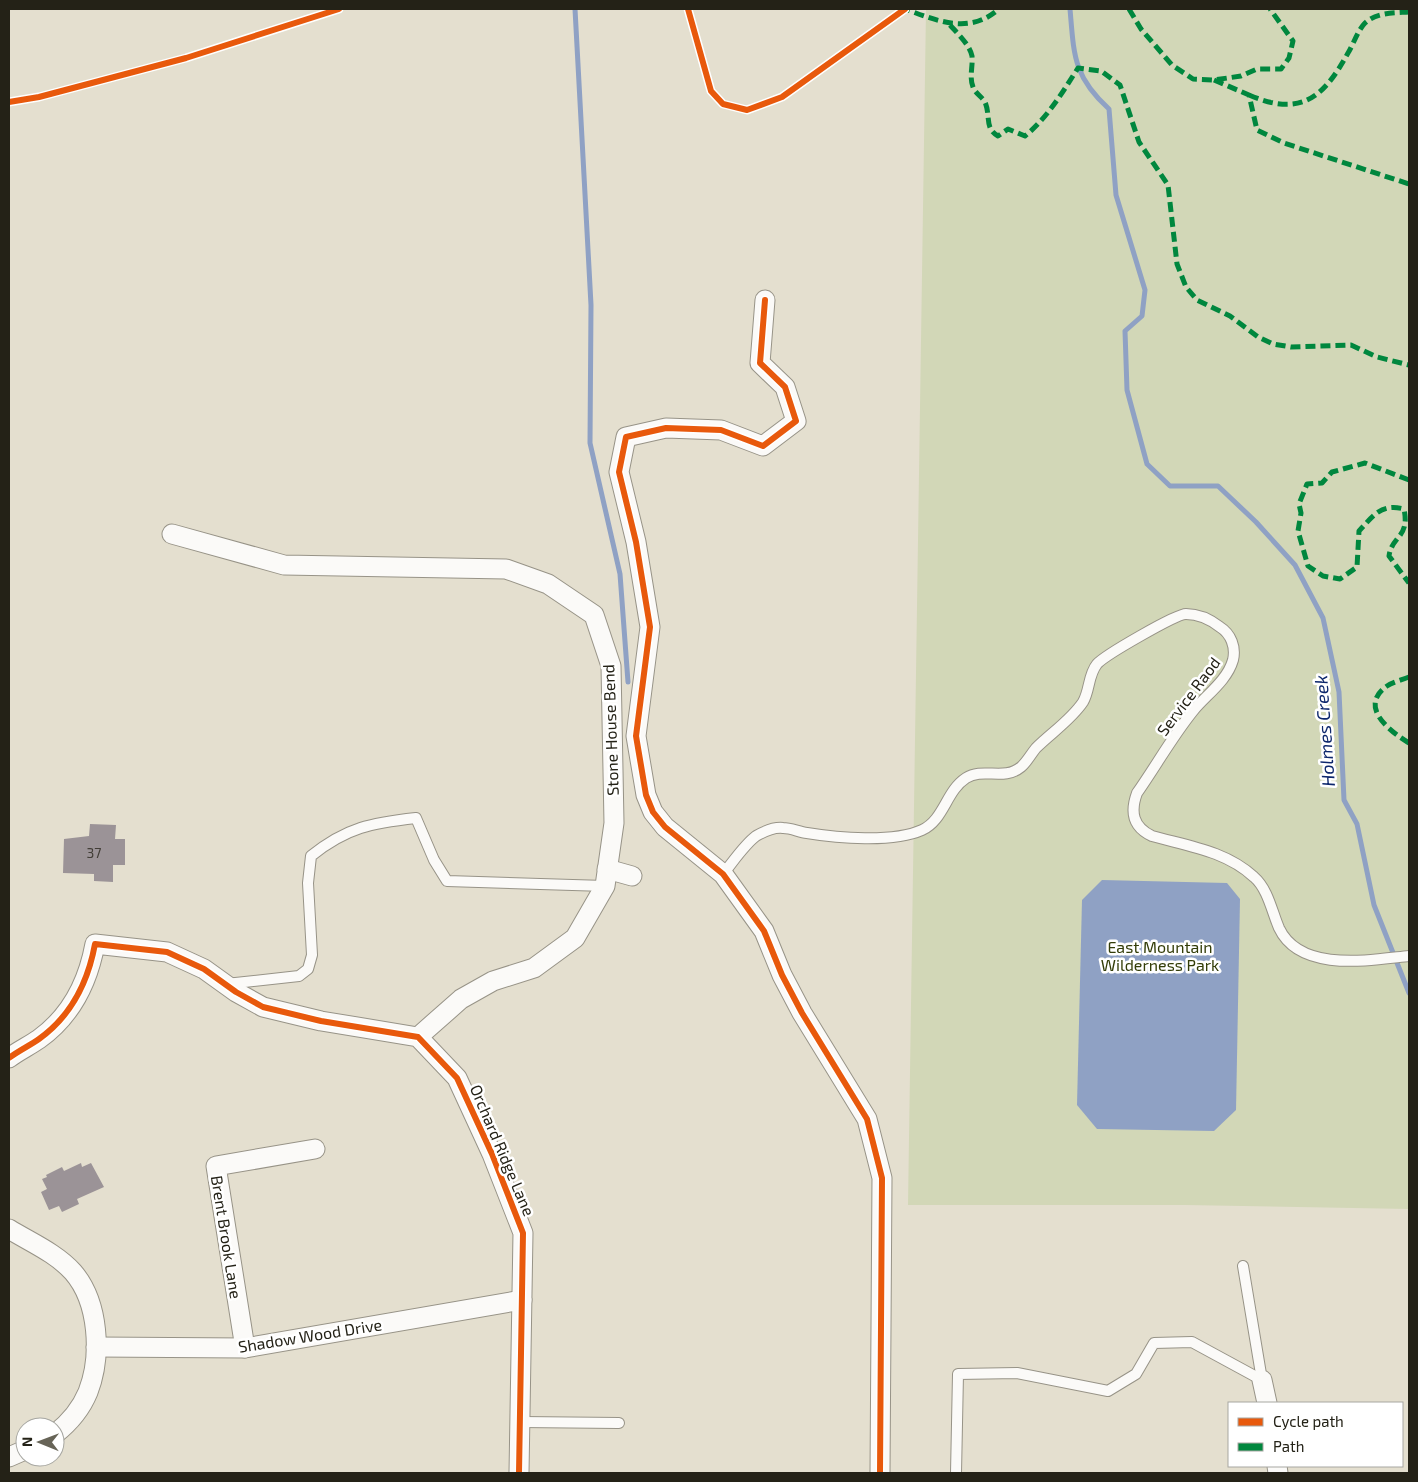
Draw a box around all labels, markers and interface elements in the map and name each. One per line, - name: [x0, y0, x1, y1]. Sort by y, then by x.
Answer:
- street label: Service Raod: [1152, 653, 1224, 739]
- street label: Stone House Bend: [598, 664, 622, 796]
- water label: Holmes Creek: [1309, 674, 1339, 788]
- house number: 37: [87, 844, 101, 861]
- park label: East Mountain Wilderness Park: [1101, 937, 1219, 974]
- street label: Orchard Ridge Lane: [467, 1082, 539, 1218]
- street label: Brent Brook Lane: [208, 1174, 246, 1300]
- street label: Shadow Wood Drive: [237, 1314, 383, 1356]
- legend: [1228, 1402, 1403, 1467]
- text: Cycle path: [1273, 1412, 1344, 1430]
- north arrow: [15, 1417, 65, 1467]
- text: N: [18, 1437, 35, 1447]
- text: Path: [1273, 1437, 1304, 1455]

